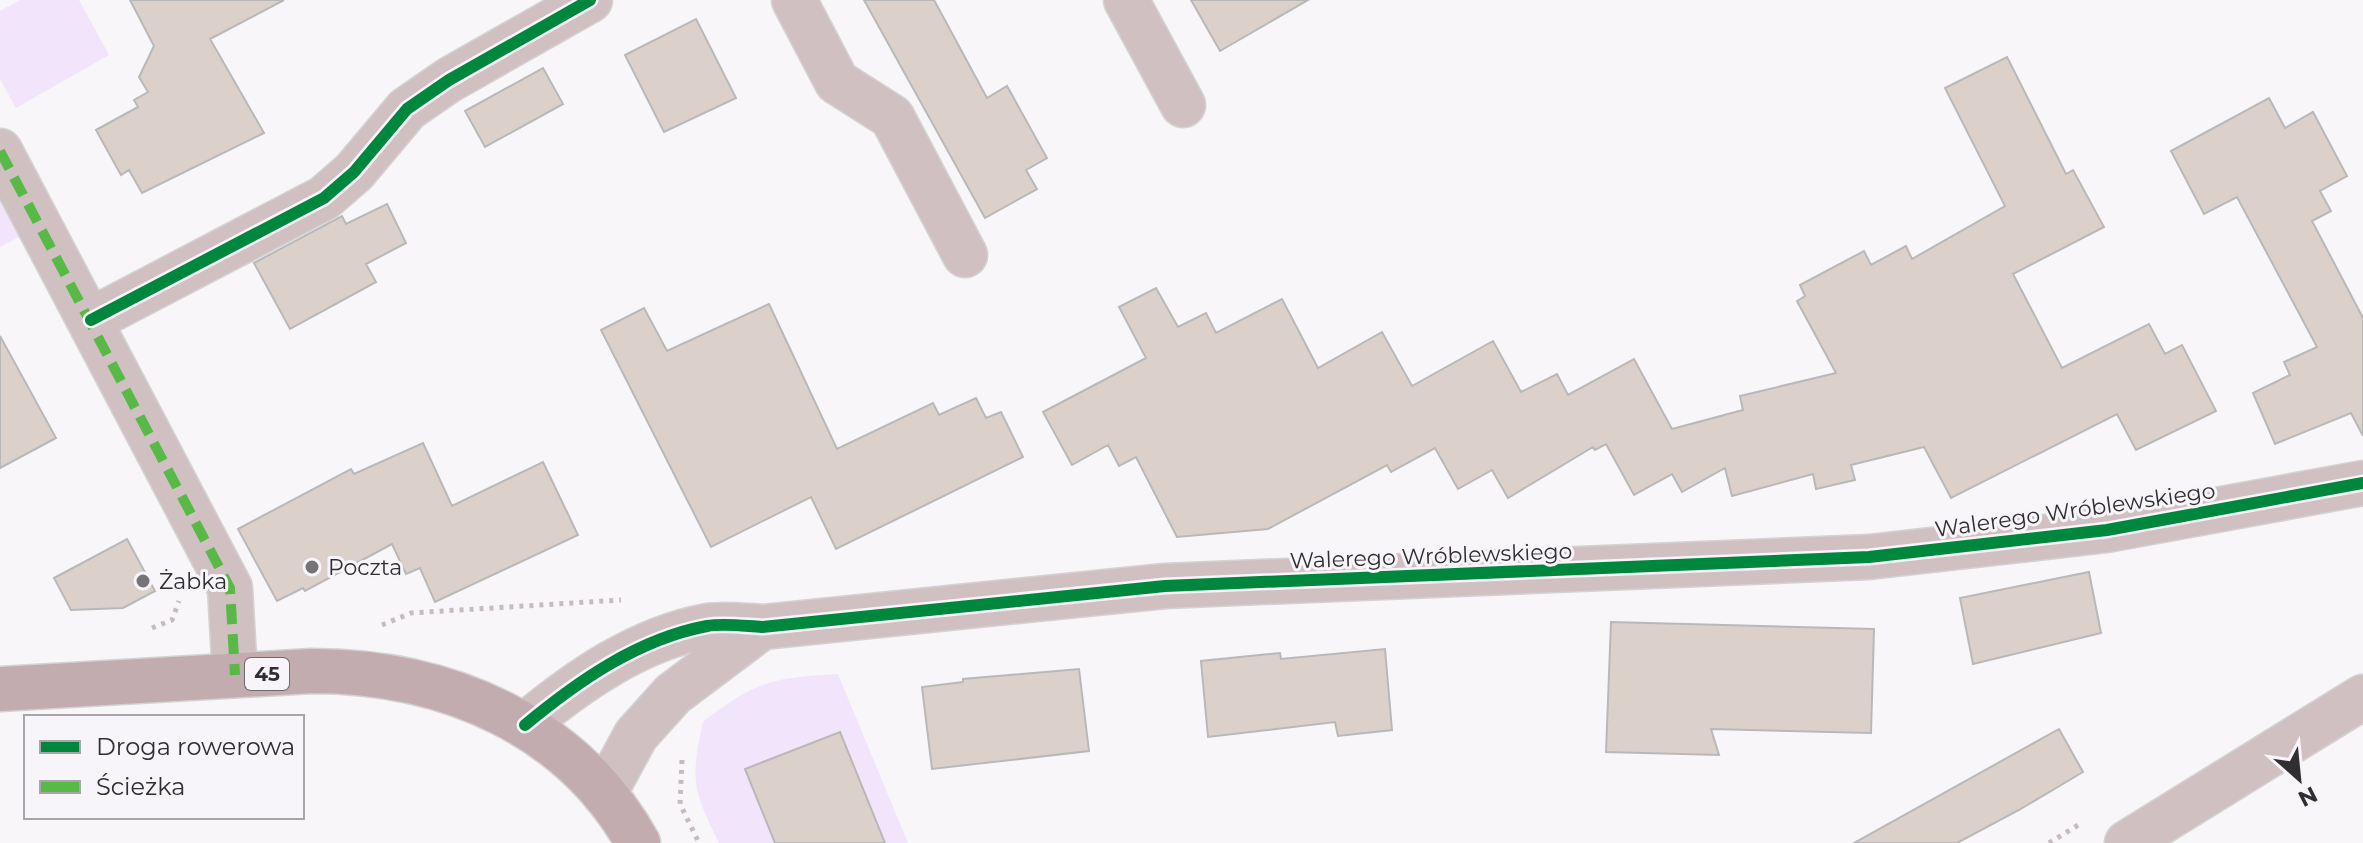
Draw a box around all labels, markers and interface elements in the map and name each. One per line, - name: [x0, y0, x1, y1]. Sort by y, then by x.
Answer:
- street label: Walerego Wróblewskiego: [1933, 477, 2217, 543]
- street label: Walerego Wróblewskiego: [1289, 538, 1573, 574]
- place label: Poczta: [328, 554, 402, 581]
- marker: Poczta: [303, 558, 321, 576]
- place label: Żabka: [159, 568, 227, 595]
- marker: Żabka: [134, 572, 152, 590]
- road number: 45: [245, 658, 289, 690]
- legend: [24, 715, 304, 819]
- text: Droga rowerowa: [96, 732, 295, 761]
- north arrow: [2259, 739, 2339, 819]
- text: Ścieżka: [96, 772, 185, 801]
- text: N: [2294, 780, 2322, 812]

